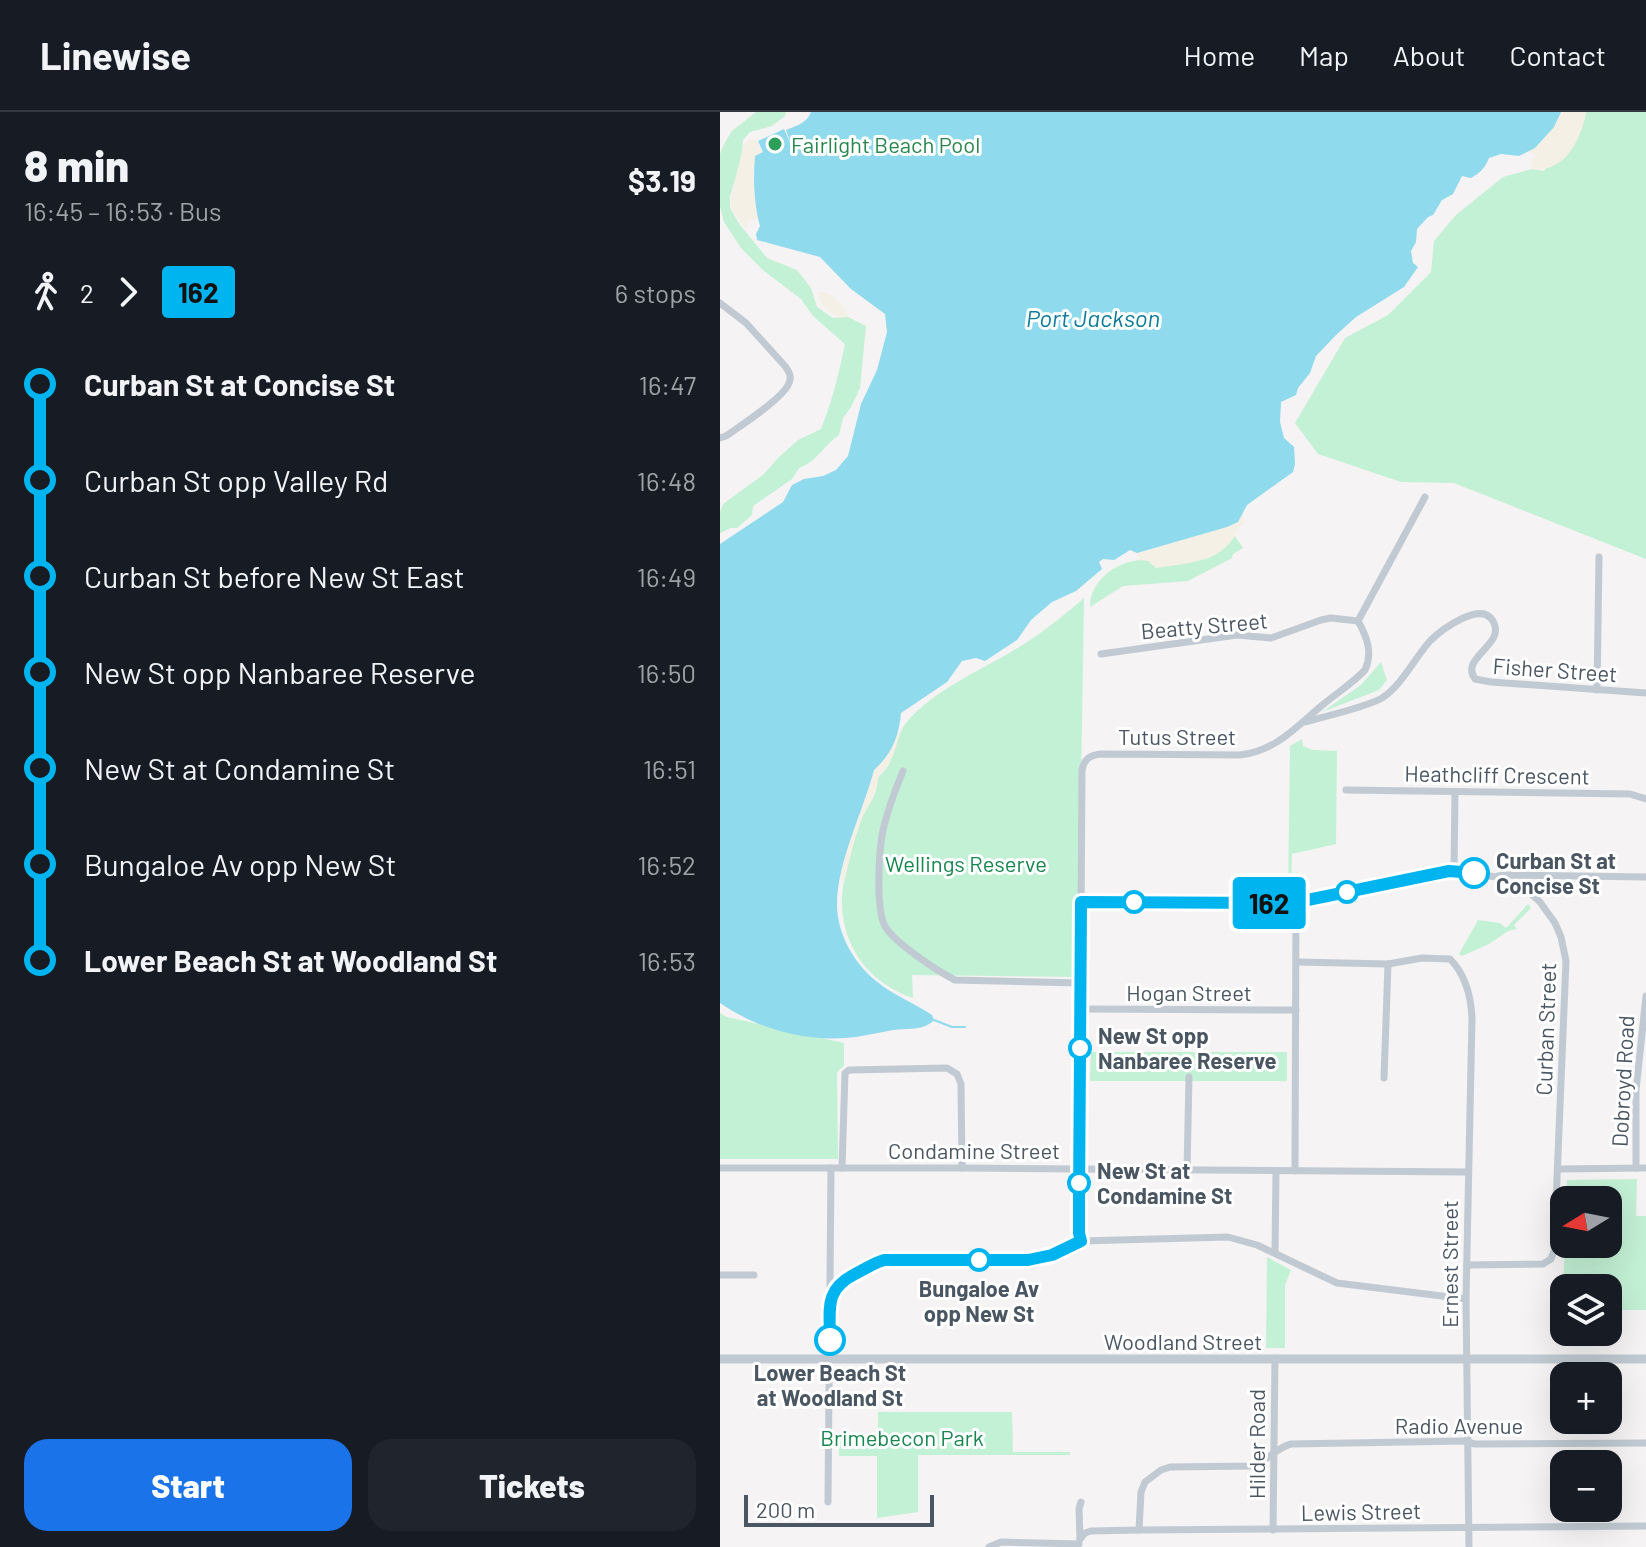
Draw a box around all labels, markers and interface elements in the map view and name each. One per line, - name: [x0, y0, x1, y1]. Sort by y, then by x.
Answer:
- text: Linewise: [40, 32, 191, 78]
- text: Home: [1184, 38, 1255, 72]
- text: Map: [1299, 38, 1349, 72]
- text: About: [1393, 38, 1465, 72]
- text: Contact: [1509, 38, 1606, 72]
- place label: Fairlight Beach Pool: [791, 131, 980, 157]
- marker: Fairlight Beach Pool: [766, 135, 784, 153]
- text: 8 min: [24, 138, 129, 191]
- text: $3.19: [628, 162, 696, 198]
- text: 16:45 – 16:53 · Bus: [24, 195, 221, 226]
- icon: walk: [24, 270, 68, 314]
- icon: forward: [106, 270, 150, 314]
- text: 162: [178, 275, 219, 309]
- text: 2: [80, 277, 94, 308]
- text: 6 stops: [615, 277, 696, 308]
- water label: Port Jackson: [1026, 303, 1160, 332]
- text: Curban St at Concise St: [84, 366, 395, 402]
- text: 16:47: [639, 369, 696, 400]
- text: Curban St opp Valley Rd: [84, 462, 388, 498]
- text: 16:48: [637, 465, 696, 496]
- text: Curban St before New St East: [84, 558, 465, 594]
- text: 16:49: [637, 561, 696, 592]
- street label: Beatty Street: [1140, 607, 1268, 643]
- street label: Fisher Street: [1492, 652, 1618, 686]
- text: New St opp Nanbaree Reserve: [84, 654, 476, 690]
- text: 16:50: [637, 657, 696, 688]
- street label: Tutus Street: [1118, 723, 1236, 749]
- text: New St at Condamine St: [84, 750, 395, 786]
- text: 16:51: [643, 753, 696, 784]
- street label: Heathcliff Crescent: [1404, 759, 1590, 789]
- text: Bungaloe Av opp New St: [84, 846, 396, 882]
- place label: Curban St at Concise St: [1496, 847, 1616, 898]
- text: 16:52: [637, 849, 696, 880]
- park label: Wellings Reserve: [885, 850, 1047, 876]
- marker: Curban St at Concise St: [1459, 858, 1489, 888]
- line badge: 162: [1223, 877, 1315, 929]
- unlabelled marker: [1336, 881, 1358, 903]
- text: 162: [1249, 886, 1289, 920]
- unlabelled marker: [1123, 891, 1145, 913]
- text: Lower Beach St at Woodland St: [84, 942, 497, 978]
- text: 16:53: [638, 945, 696, 976]
- street label: Curban Street: [1530, 962, 1560, 1096]
- street label: Hogan Street: [1126, 979, 1252, 1005]
- street label: Dobroyd Road: [1606, 1014, 1638, 1148]
- place label: New St opp Nanbaree Reserve: [1098, 1022, 1277, 1073]
- marker: New St opp Nanbaree Reserve: [1069, 1037, 1091, 1059]
- street label: Condamine Street: [888, 1137, 1060, 1163]
- place label: New St at Condamine St: [1097, 1157, 1232, 1208]
- marker: New St at Condamine St: [1068, 1172, 1090, 1194]
- north arrow: [1550, 1186, 1622, 1258]
- map controls: [1550, 1186, 1622, 1522]
- street label: Ernest Street: [1436, 1200, 1462, 1328]
- marker: Bungaloe Av opp New St: [968, 1249, 990, 1271]
- button: layers: [1550, 1274, 1622, 1346]
- place label: Bungaloe Av opp New St: [919, 1275, 1039, 1326]
- marker: Lower Beach St at Woodland St: [815, 1325, 845, 1355]
- street label: Woodland Street: [1104, 1328, 1262, 1354]
- place label: Lower Beach St at Woodland St: [754, 1359, 906, 1410]
- button: +: [1550, 1362, 1622, 1434]
- street label: Hilder Road: [1243, 1389, 1269, 1499]
- street label: Radio Avenue: [1395, 1412, 1523, 1438]
- park label: Brimebecon Park: [820, 1424, 984, 1450]
- button: Start: [24, 1439, 352, 1531]
- button: Tickets: [368, 1439, 696, 1531]
- button: −: [1550, 1450, 1622, 1522]
- scale bar: [744, 1491, 934, 1527]
- text: 200 m: [756, 1496, 815, 1522]
- street label: Lewis Street: [1301, 1497, 1421, 1525]

